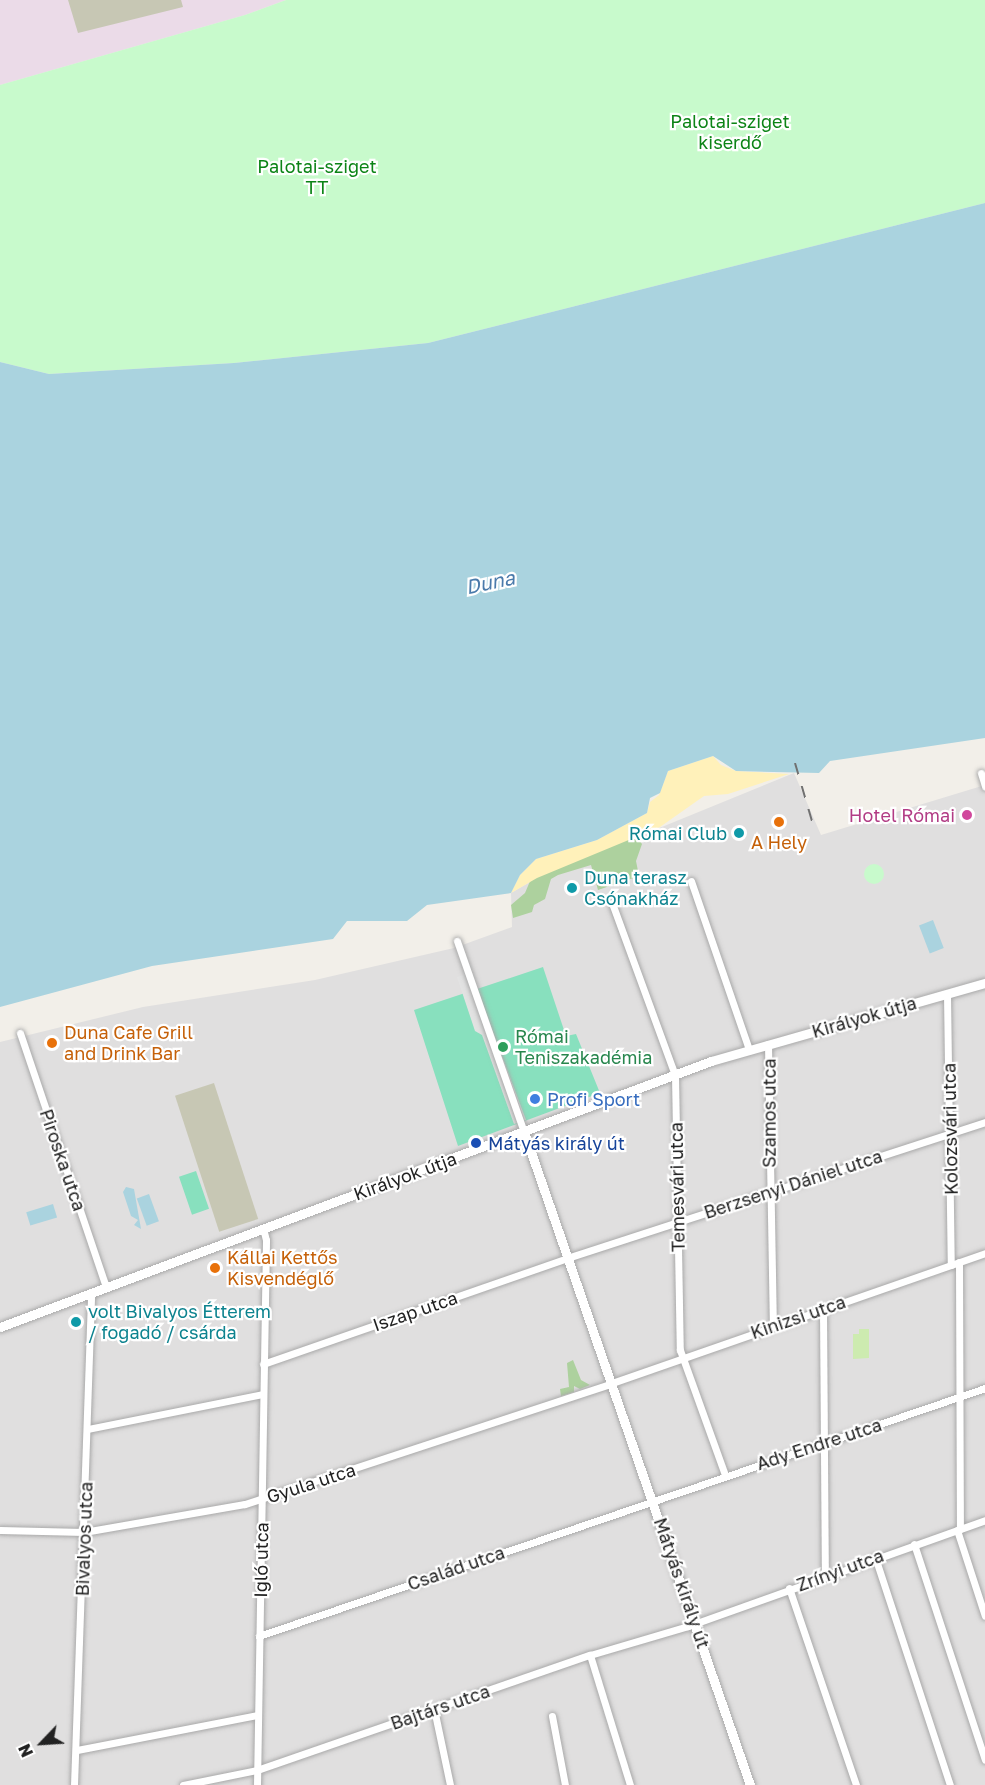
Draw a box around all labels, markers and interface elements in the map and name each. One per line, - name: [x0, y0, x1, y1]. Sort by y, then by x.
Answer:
- park label: Palotai-sziget kiserdő: [670, 111, 790, 154]
- park label: Palotai-sziget TT: [257, 156, 377, 198]
- water label: Duna: [463, 565, 517, 599]
- place label: Hotel Római: [849, 804, 955, 826]
- marker: Hotel Római: [960, 808, 974, 822]
- marker: A Hely: [772, 815, 786, 829]
- place label: Római Club: [629, 822, 727, 844]
- marker: Római Club: [732, 826, 746, 840]
- place label: A Hely: [751, 831, 807, 853]
- place label: Duna terasz Csónakház: [584, 867, 687, 910]
- marker: Duna terasz Csónakház: [565, 881, 579, 895]
- street label: Királyok útja: [809, 992, 919, 1042]
- place label: Duna Cafe Grill and Drink Bar: [64, 1022, 193, 1064]
- place label: Római Teniszakadémia: [515, 1026, 652, 1068]
- marker: Duna Cafe Grill and Drink Bar: [45, 1036, 59, 1050]
- marker: Római Teniszakadémia: [496, 1040, 510, 1054]
- street label: Szamos utca: [758, 1058, 780, 1168]
- street label: Kolozsvári utca: [938, 1063, 962, 1195]
- place label: Profi Sport: [547, 1088, 640, 1110]
- marker: Profi Sport: [528, 1092, 542, 1106]
- street label: Piroska utca: [35, 1106, 91, 1214]
- street label: Temesvári utca: [665, 1122, 689, 1252]
- place label: Mátyás király út: [488, 1132, 625, 1154]
- marker: Mátyás király út: [469, 1136, 483, 1150]
- street label: Berzsenyi Dániel utca: [701, 1145, 885, 1223]
- street label: Királyok útja: [351, 1147, 459, 1205]
- place label: Kállai Kettős Kisvendéglő: [227, 1247, 337, 1290]
- marker: Kállai Kettős Kisvendéglő: [208, 1261, 222, 1275]
- street label: Iszap utca: [370, 1286, 460, 1336]
- street label: Kinizsi utca: [748, 1291, 848, 1343]
- place label: volt Bivalyos Étterem / fogadó / csárda: [88, 1301, 271, 1344]
- marker: volt Bivalyos Étterem / fogadó / csárda: [69, 1315, 83, 1329]
- street label: Ady Endre utca: [754, 1414, 884, 1474]
- street label: Gyula utca: [264, 1458, 358, 1508]
- street label: Bivalyos utca: [71, 1481, 97, 1597]
- street label: Mátyás király út: [650, 1515, 714, 1651]
- street label: Igló utca: [250, 1522, 272, 1598]
- street label: Család utca: [404, 1541, 508, 1595]
- street label: Zrínyi utca: [794, 1544, 886, 1596]
- street label: Bajtárs utca: [388, 1680, 492, 1734]
- north arrow: [12, 1713, 72, 1773]
- text: N: [14, 1741, 37, 1760]

